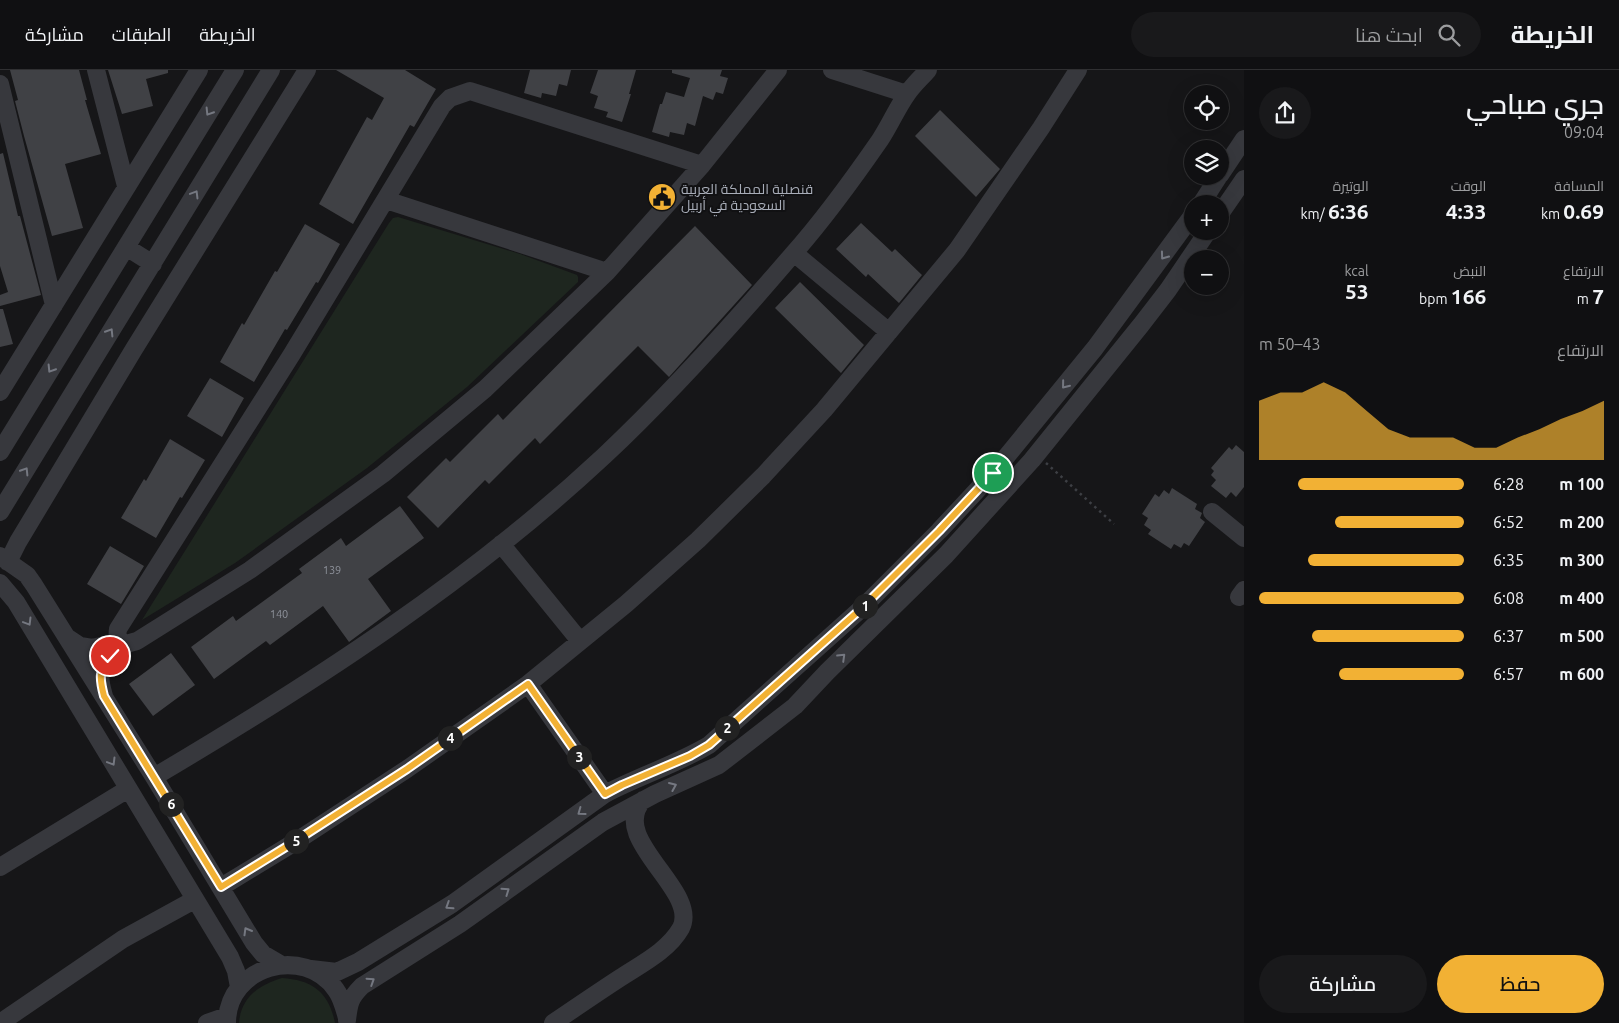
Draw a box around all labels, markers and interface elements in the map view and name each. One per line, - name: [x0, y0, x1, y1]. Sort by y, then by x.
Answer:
- search box: [1131, 12, 1481, 57]
- icon: search: [1435, 21, 1463, 49]
- text: الخريطة: [1511, 21, 1594, 48]
- text: مشاركة: [25, 24, 84, 44]
- text: الطبقات: [112, 24, 171, 44]
- text: الخريطة: [199, 24, 256, 44]
- text: ابحث هنا: [1355, 24, 1423, 46]
- map controls: [1184, 85, 1229, 295]
- button: locate: [1184, 85, 1229, 130]
- button: share: [1259, 87, 1311, 139]
- text: جري صباحي: [1466, 88, 1604, 119]
- one-way arrow: [206, 106, 216, 115]
- text: 09:04: [1564, 123, 1604, 141]
- button: layers: [1184, 140, 1229, 185]
- text: الوتيرة: [1333, 178, 1369, 194]
- text: الوقت: [1451, 178, 1486, 194]
- text: المسافة: [1554, 178, 1604, 194]
- place label: قنصلية المملكة العربية السعودية في أربيل: [681, 181, 813, 217]
- public building icon: قنصلية المملكة العربية السعودية في أربيل: [647, 182, 677, 212]
- one-way arrow: [189, 190, 199, 199]
- button: +: [1184, 195, 1229, 240]
- text: 6:36: [1328, 199, 1369, 223]
- text: 4:33: [1446, 199, 1486, 223]
- text: 0.69: [1563, 199, 1604, 223]
- text: /km: [1300, 206, 1328, 222]
- text: km: [1541, 206, 1563, 222]
- one-way arrow: [1161, 250, 1170, 260]
- button: −: [1184, 250, 1229, 295]
- text: kcal: [1345, 263, 1369, 279]
- text: النبض: [1453, 263, 1486, 279]
- text: الارتفاع: [1563, 263, 1604, 279]
- text: 53: [1345, 279, 1369, 303]
- text: 166: [1451, 284, 1486, 308]
- text: 7: [1592, 284, 1604, 308]
- text: bpm: [1419, 291, 1451, 307]
- text: m: [1577, 291, 1592, 307]
- one-way arrow: [104, 329, 114, 338]
- text: 43–50 m: [1259, 335, 1321, 353]
- text: الارتفاع: [1557, 341, 1604, 359]
- one-way arrow: [47, 364, 57, 373]
- one-way arrow: [1063, 379, 1071, 388]
- pin: [972, 452, 1014, 494]
- icon: arrive: [979, 459, 1007, 487]
- one-way arrow: [19, 467, 29, 476]
- text: 6:28: [1493, 475, 1524, 493]
- text: 100 m: [1559, 475, 1604, 493]
- text: 6:52: [1493, 513, 1524, 531]
- text: 200 m: [1559, 513, 1604, 531]
- text: 6:35: [1493, 551, 1524, 569]
- text: 300 m: [1559, 551, 1604, 569]
- house number: 139: [323, 564, 341, 576]
- text: 6:08: [1493, 589, 1524, 607]
- text: 400 m: [1559, 589, 1604, 607]
- pin: 1: [852, 594, 878, 618]
- text: 1: [862, 598, 869, 614]
- house number: 140: [270, 608, 288, 620]
- one-way arrow: [22, 617, 32, 626]
- text: 6:37: [1493, 627, 1524, 645]
- text: 500 m: [1559, 627, 1604, 645]
- pin: [89, 635, 131, 677]
- icon: check: [96, 642, 124, 670]
- one-way arrow: [837, 654, 846, 663]
- text: 6:57: [1493, 665, 1524, 683]
- text: 600 m: [1559, 665, 1604, 683]
- pin: 2: [714, 716, 740, 740]
- text: 2: [724, 720, 731, 736]
- pin: 4: [438, 726, 462, 750]
- text: 4: [447, 730, 454, 746]
- pin: 3: [566, 744, 592, 770]
- text: 3: [576, 749, 583, 765]
- one-way arrow: [105, 756, 115, 765]
- one-way arrow: [668, 782, 677, 793]
- pin: 6: [158, 792, 184, 816]
- text: 6: [168, 796, 175, 812]
- one-way arrow: [577, 806, 587, 815]
- pin: 5: [284, 828, 308, 854]
- text: 5: [293, 833, 300, 849]
- one-way arrow: [500, 888, 510, 897]
- one-way arrow: [445, 900, 454, 909]
- one-way arrow: [243, 927, 253, 936]
- button: مشاركة: [1259, 955, 1427, 1013]
- button: حفظ: [1437, 955, 1604, 1013]
- one-way arrow: [365, 978, 374, 987]

